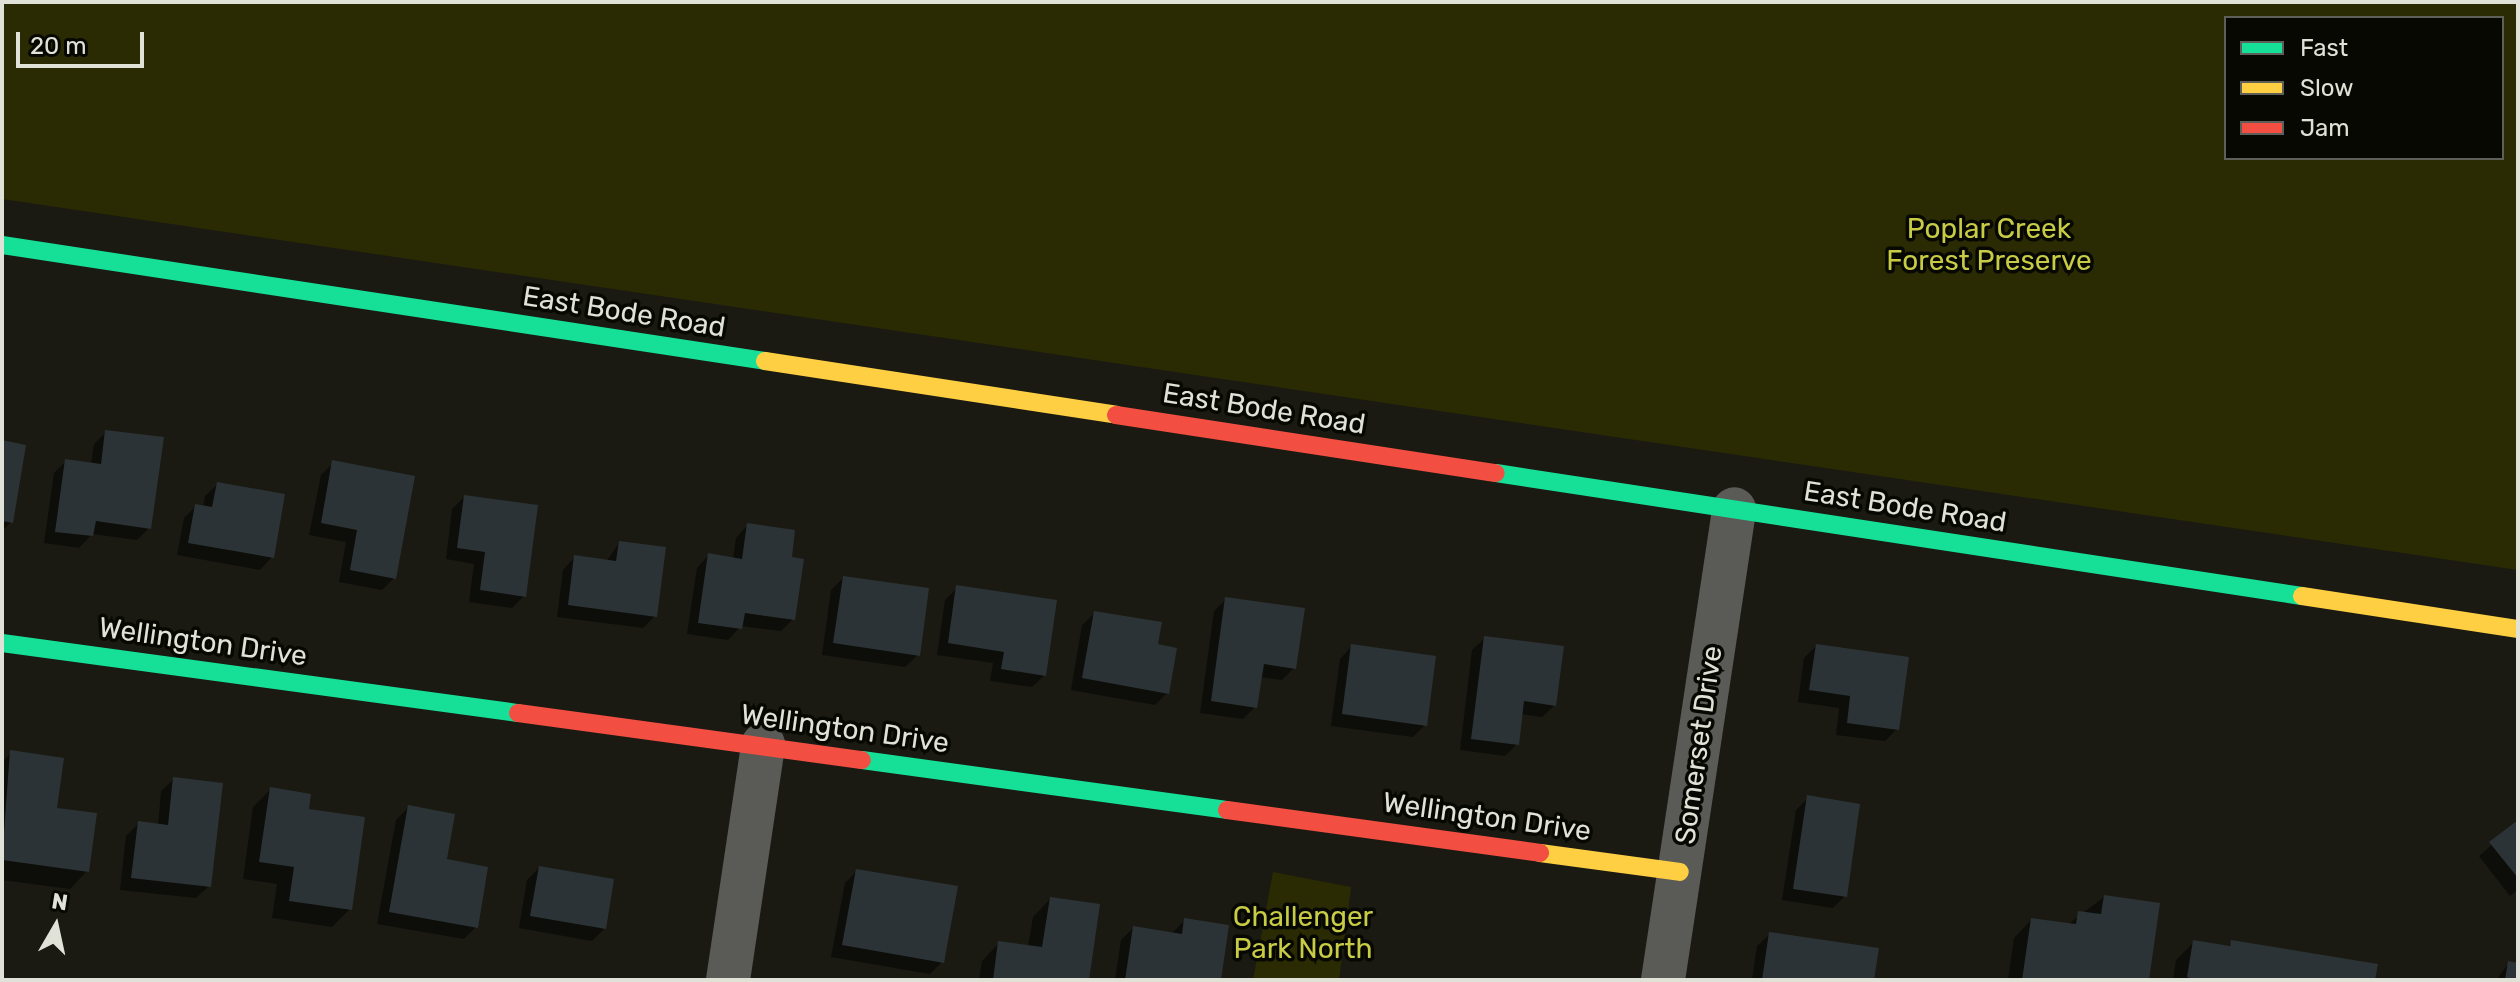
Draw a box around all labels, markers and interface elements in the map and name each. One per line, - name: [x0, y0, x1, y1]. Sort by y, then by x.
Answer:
- scale bar: [20, 16, 148, 66]
- legend: [2224, 16, 2504, 160]
- text: 20 m: [30, 32, 87, 60]
- text: Fast: [2300, 34, 2348, 62]
- text: Slow: [2300, 74, 2353, 102]
- text: Jam: [2300, 114, 2350, 142]
- park label: Poplar Creek Forest Preserve: [1886, 212, 2092, 278]
- street label: East Bode Road: [520, 279, 728, 345]
- street label: East Bode Road: [1160, 376, 1368, 442]
- street label: East Bode Road: [1801, 474, 2009, 540]
- street label: Wellington Drive: [97, 611, 309, 673]
- street label: Somerset Drive: [1668, 644, 1730, 846]
- street label: Wellington Drive: [739, 698, 951, 760]
- street label: Wellington Drive: [1381, 786, 1593, 848]
- north arrow: [16, 886, 96, 966]
- text: N: [50, 887, 70, 916]
- park label: Challenger Park North: [1233, 900, 1373, 966]

